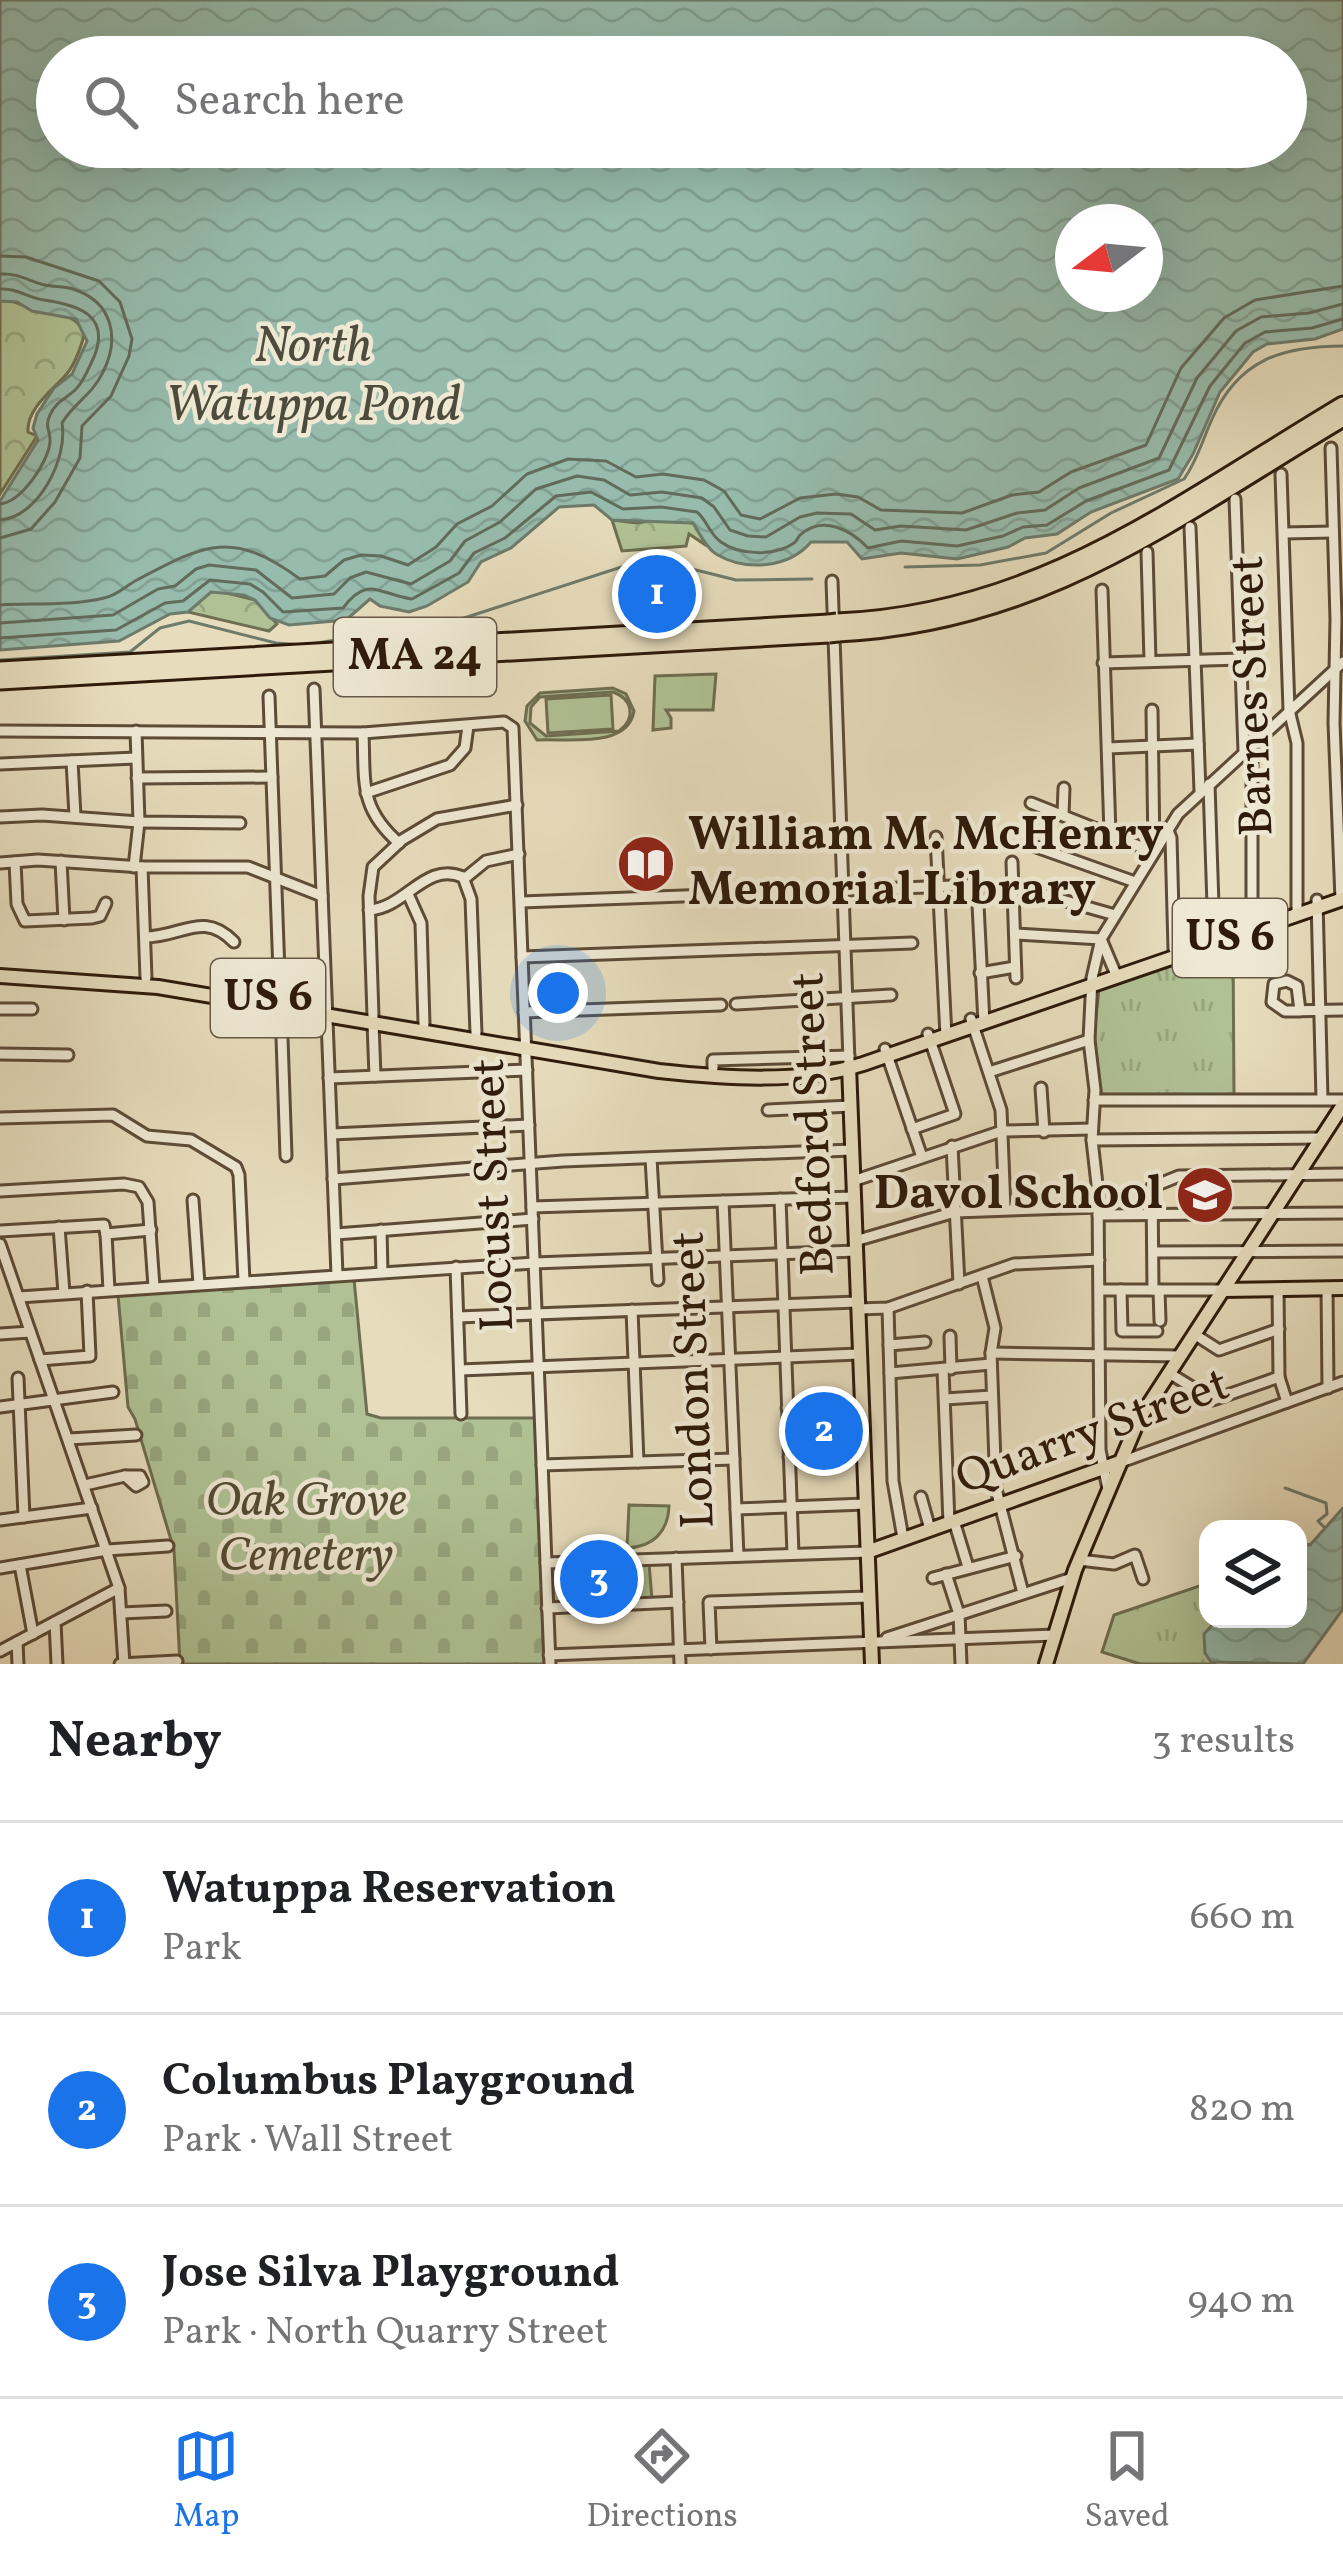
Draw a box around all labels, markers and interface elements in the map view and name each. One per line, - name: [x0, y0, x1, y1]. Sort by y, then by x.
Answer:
- search box: [36, 36, 1307, 168]
- icon: search: [78, 69, 144, 135]
- text: Search here: [174, 71, 405, 134]
- north arrow: [1055, 204, 1163, 312]
- water label: North Watuppa Pond: [165, 312, 461, 442]
- pin: 1: [618, 549, 696, 639]
- street label: Barnes Street: [1216, 554, 1292, 838]
- road number: MA 24: [334, 618, 496, 696]
- place label: William M. McHenry Memorial Library: [688, 803, 1164, 925]
- library icon: William M. McHenry Memorial Library: [615, 833, 677, 895]
- road number: US 6: [1173, 899, 1287, 977]
- road number: US 6: [211, 959, 325, 1037]
- your location: [528, 963, 588, 1023]
- street label: Bedford Street: [776, 971, 854, 1277]
- street label: Locust Street: [457, 1057, 533, 1333]
- place label: Davol School: [874, 1162, 1163, 1229]
- school or university icon: Davol School: [1174, 1164, 1236, 1226]
- street label: London Street: [656, 1230, 734, 1530]
- street label: Quarry Street: [947, 1353, 1239, 1513]
- pin: 2: [785, 1386, 863, 1476]
- park label: Oak Grove Cemetery: [206, 1469, 407, 1591]
- map controls: [1199, 1520, 1307, 1628]
- button: layers: [1199, 1520, 1307, 1628]
- pin: 3: [560, 1534, 638, 1624]
- text: Nearby: [48, 1707, 222, 1778]
- text: 3 results: [1152, 1715, 1295, 1769]
- text: Watuppa Reservation: [162, 1859, 616, 1922]
- text: 1: [79, 1891, 95, 1945]
- text: 660 m: [1190, 1891, 1295, 1945]
- text: Park: [162, 1922, 242, 1976]
- text: Columbus Playground: [162, 2051, 635, 2114]
- text: 2: [77, 2083, 97, 2137]
- text: 820 m: [1189, 2083, 1295, 2137]
- text: Park · Wall Street: [162, 2114, 453, 2168]
- text: Jose Silva Playground: [162, 2243, 619, 2306]
- text: 3: [77, 2275, 97, 2329]
- text: 940 m: [1187, 2275, 1295, 2329]
- text: Park · North Quarry Street: [162, 2306, 608, 2360]
- tab: Map: [173, 2423, 240, 2541]
- tab: Directions: [586, 2423, 738, 2541]
- tab: Saved: [1085, 2423, 1170, 2541]

